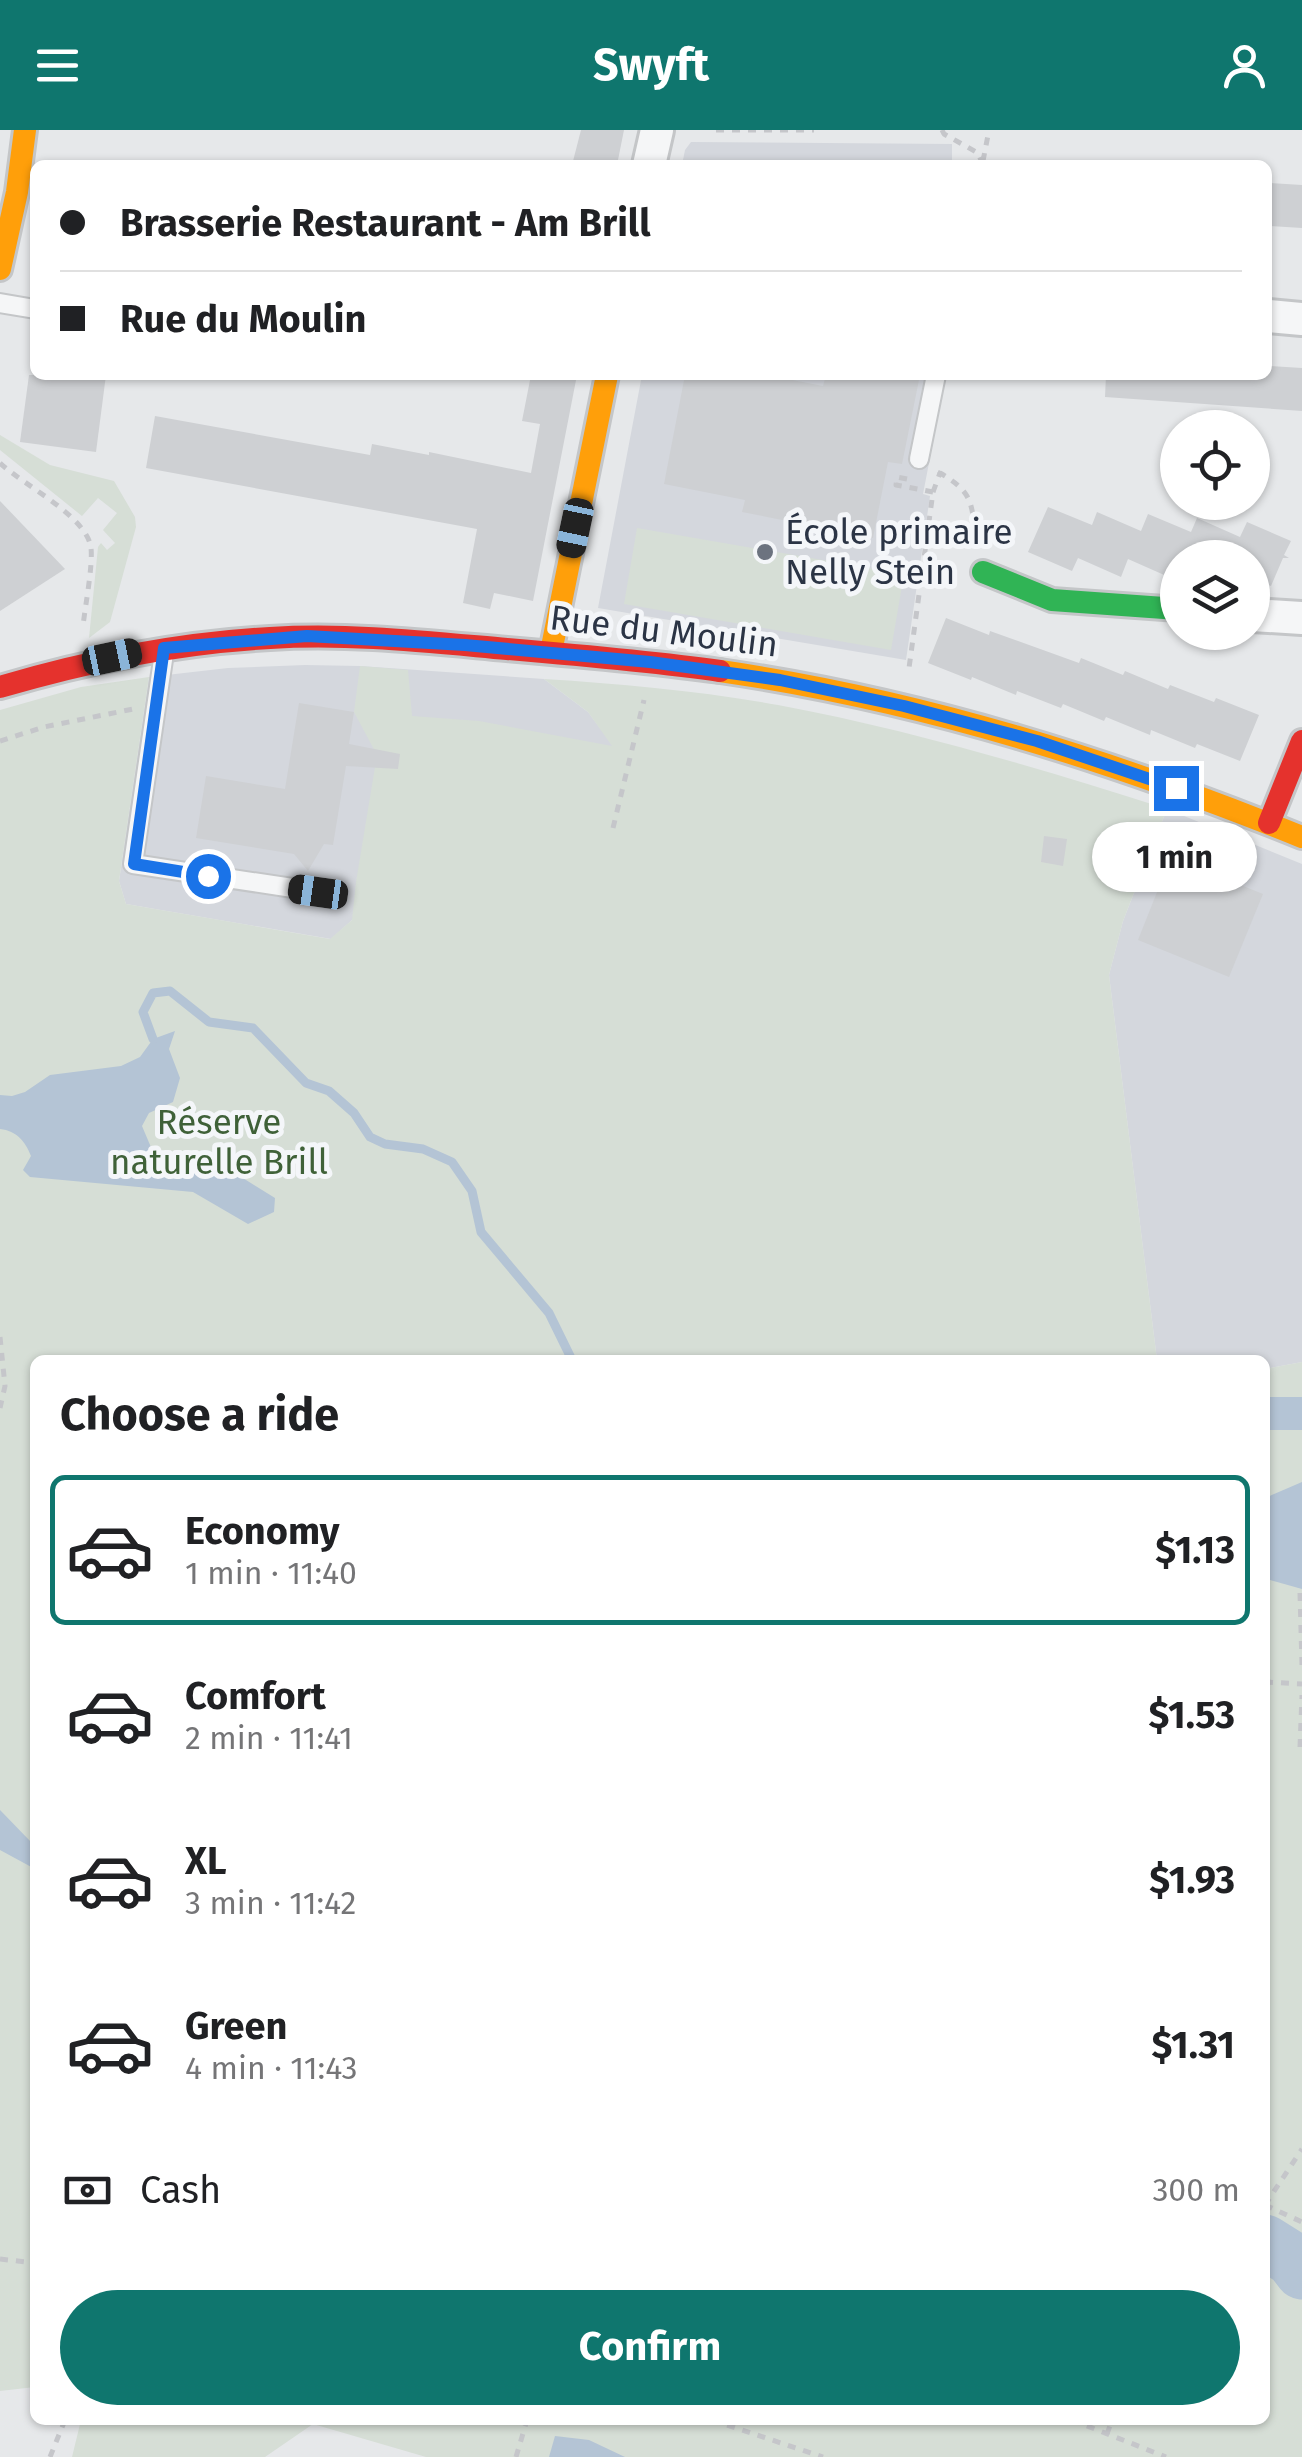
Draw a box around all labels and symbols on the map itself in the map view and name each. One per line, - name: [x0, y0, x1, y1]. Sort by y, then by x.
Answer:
- car: [554, 496, 596, 560]
- place label: École primaire Nelly Stein: [785, 511, 1013, 593]
- marker: École primaire Nelly Stein: [754, 541, 776, 563]
- street label: Rue du Moulin: [548, 596, 780, 666]
- car: [80, 636, 144, 678]
- route end: [1154, 766, 1199, 811]
- callout: 1 min: [1094, 823, 1258, 893]
- route start: [186, 854, 231, 899]
- car: [286, 873, 350, 911]
- park label: Réserve naturelle Brill: [110, 1101, 328, 1183]

